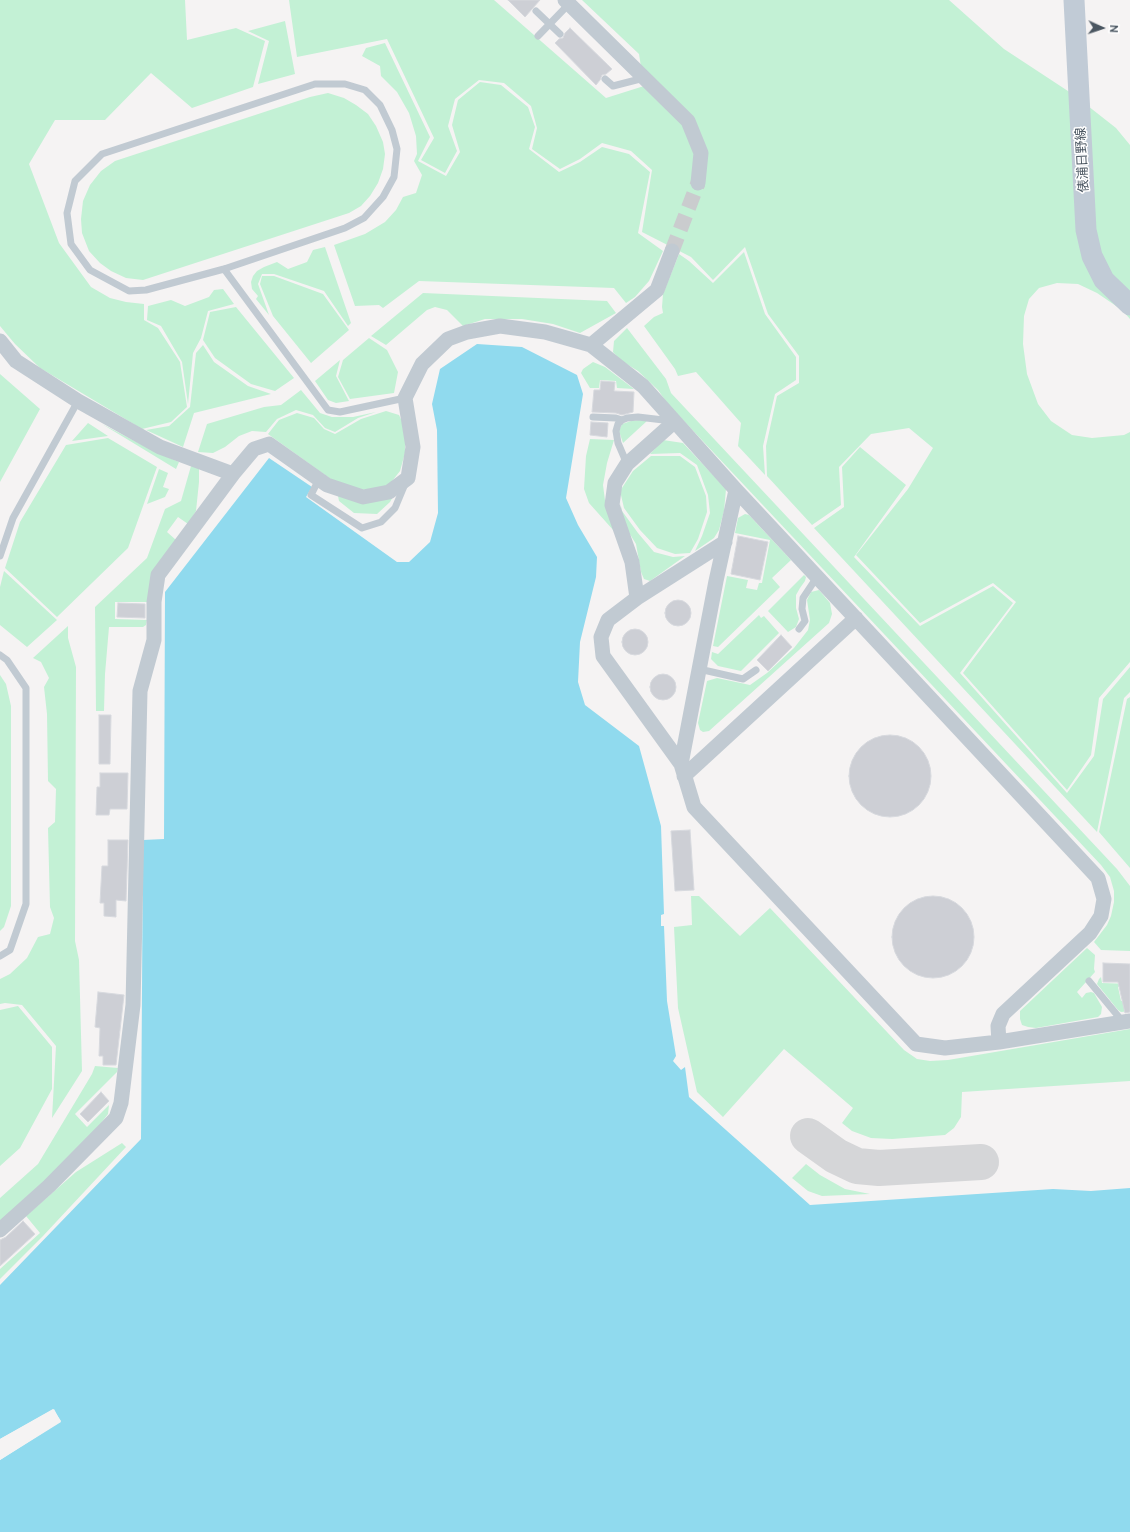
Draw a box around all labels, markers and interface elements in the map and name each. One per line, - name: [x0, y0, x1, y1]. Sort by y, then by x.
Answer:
- north arrow: [1082, 8, 1122, 48]
- text: N: [1108, 24, 1120, 33]
- street label: 俵浦日野線: [1073, 127, 1091, 193]

